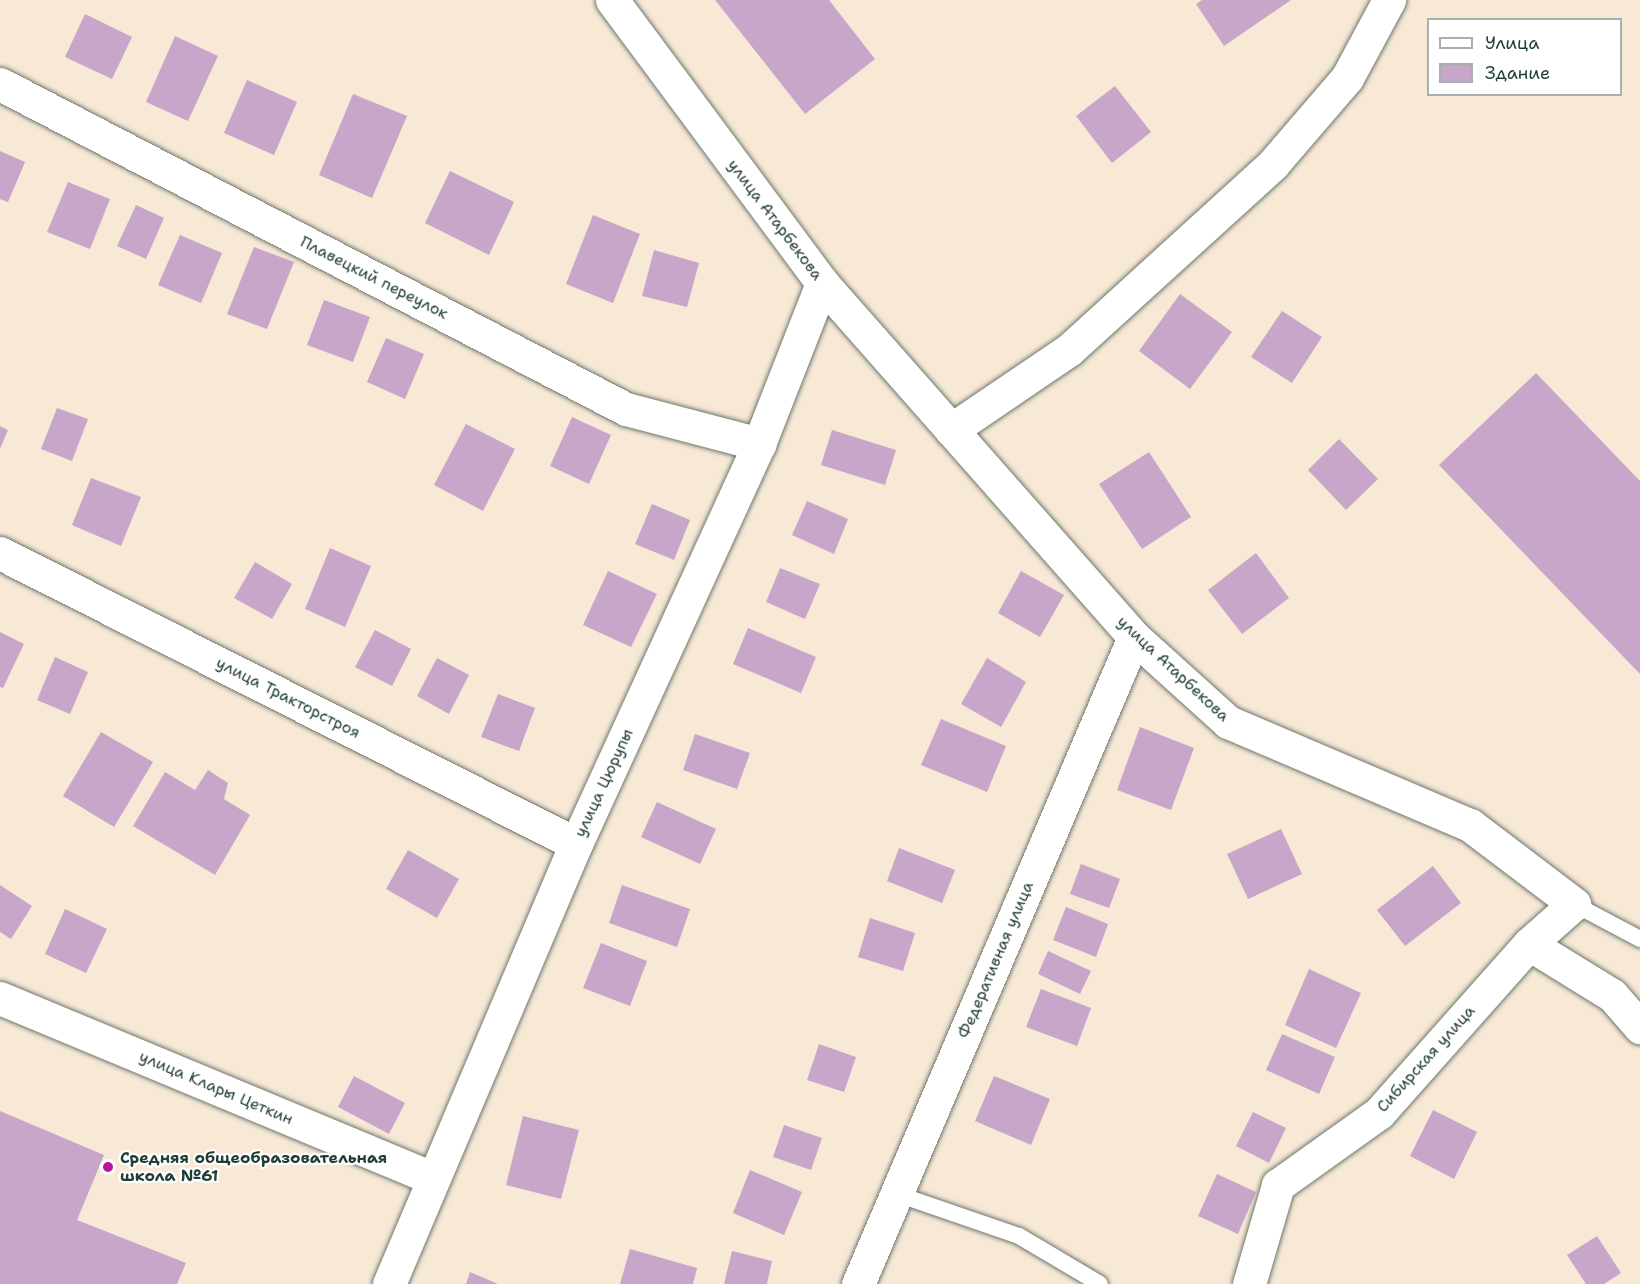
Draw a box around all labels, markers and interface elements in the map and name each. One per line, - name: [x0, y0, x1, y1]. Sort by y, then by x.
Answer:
- legend: [1427, 18, 1622, 96]
- text: Улица: [1485, 31, 1539, 55]
- text: Здание: [1485, 61, 1550, 85]
- street label: улица Атарбекова: [723, 156, 827, 284]
- street label: Плавецкий переулок: [297, 232, 451, 324]
- street label: улица Атарбекова: [1113, 612, 1233, 726]
- street label: улица Тракторстроя: [213, 653, 363, 743]
- street label: улица Цюрупы: [570, 726, 638, 840]
- street label: Федеративная улица: [954, 879, 1038, 1041]
- street label: Сибирская улица: [1373, 1002, 1479, 1116]
- street label: улица Клары Цеткин: [136, 1047, 296, 1129]
- place label: Средняя общеобразовательная школа №61: [120, 1148, 387, 1186]
- marker: Средняя общеобразовательная школа №61: [101, 1160, 115, 1174]

